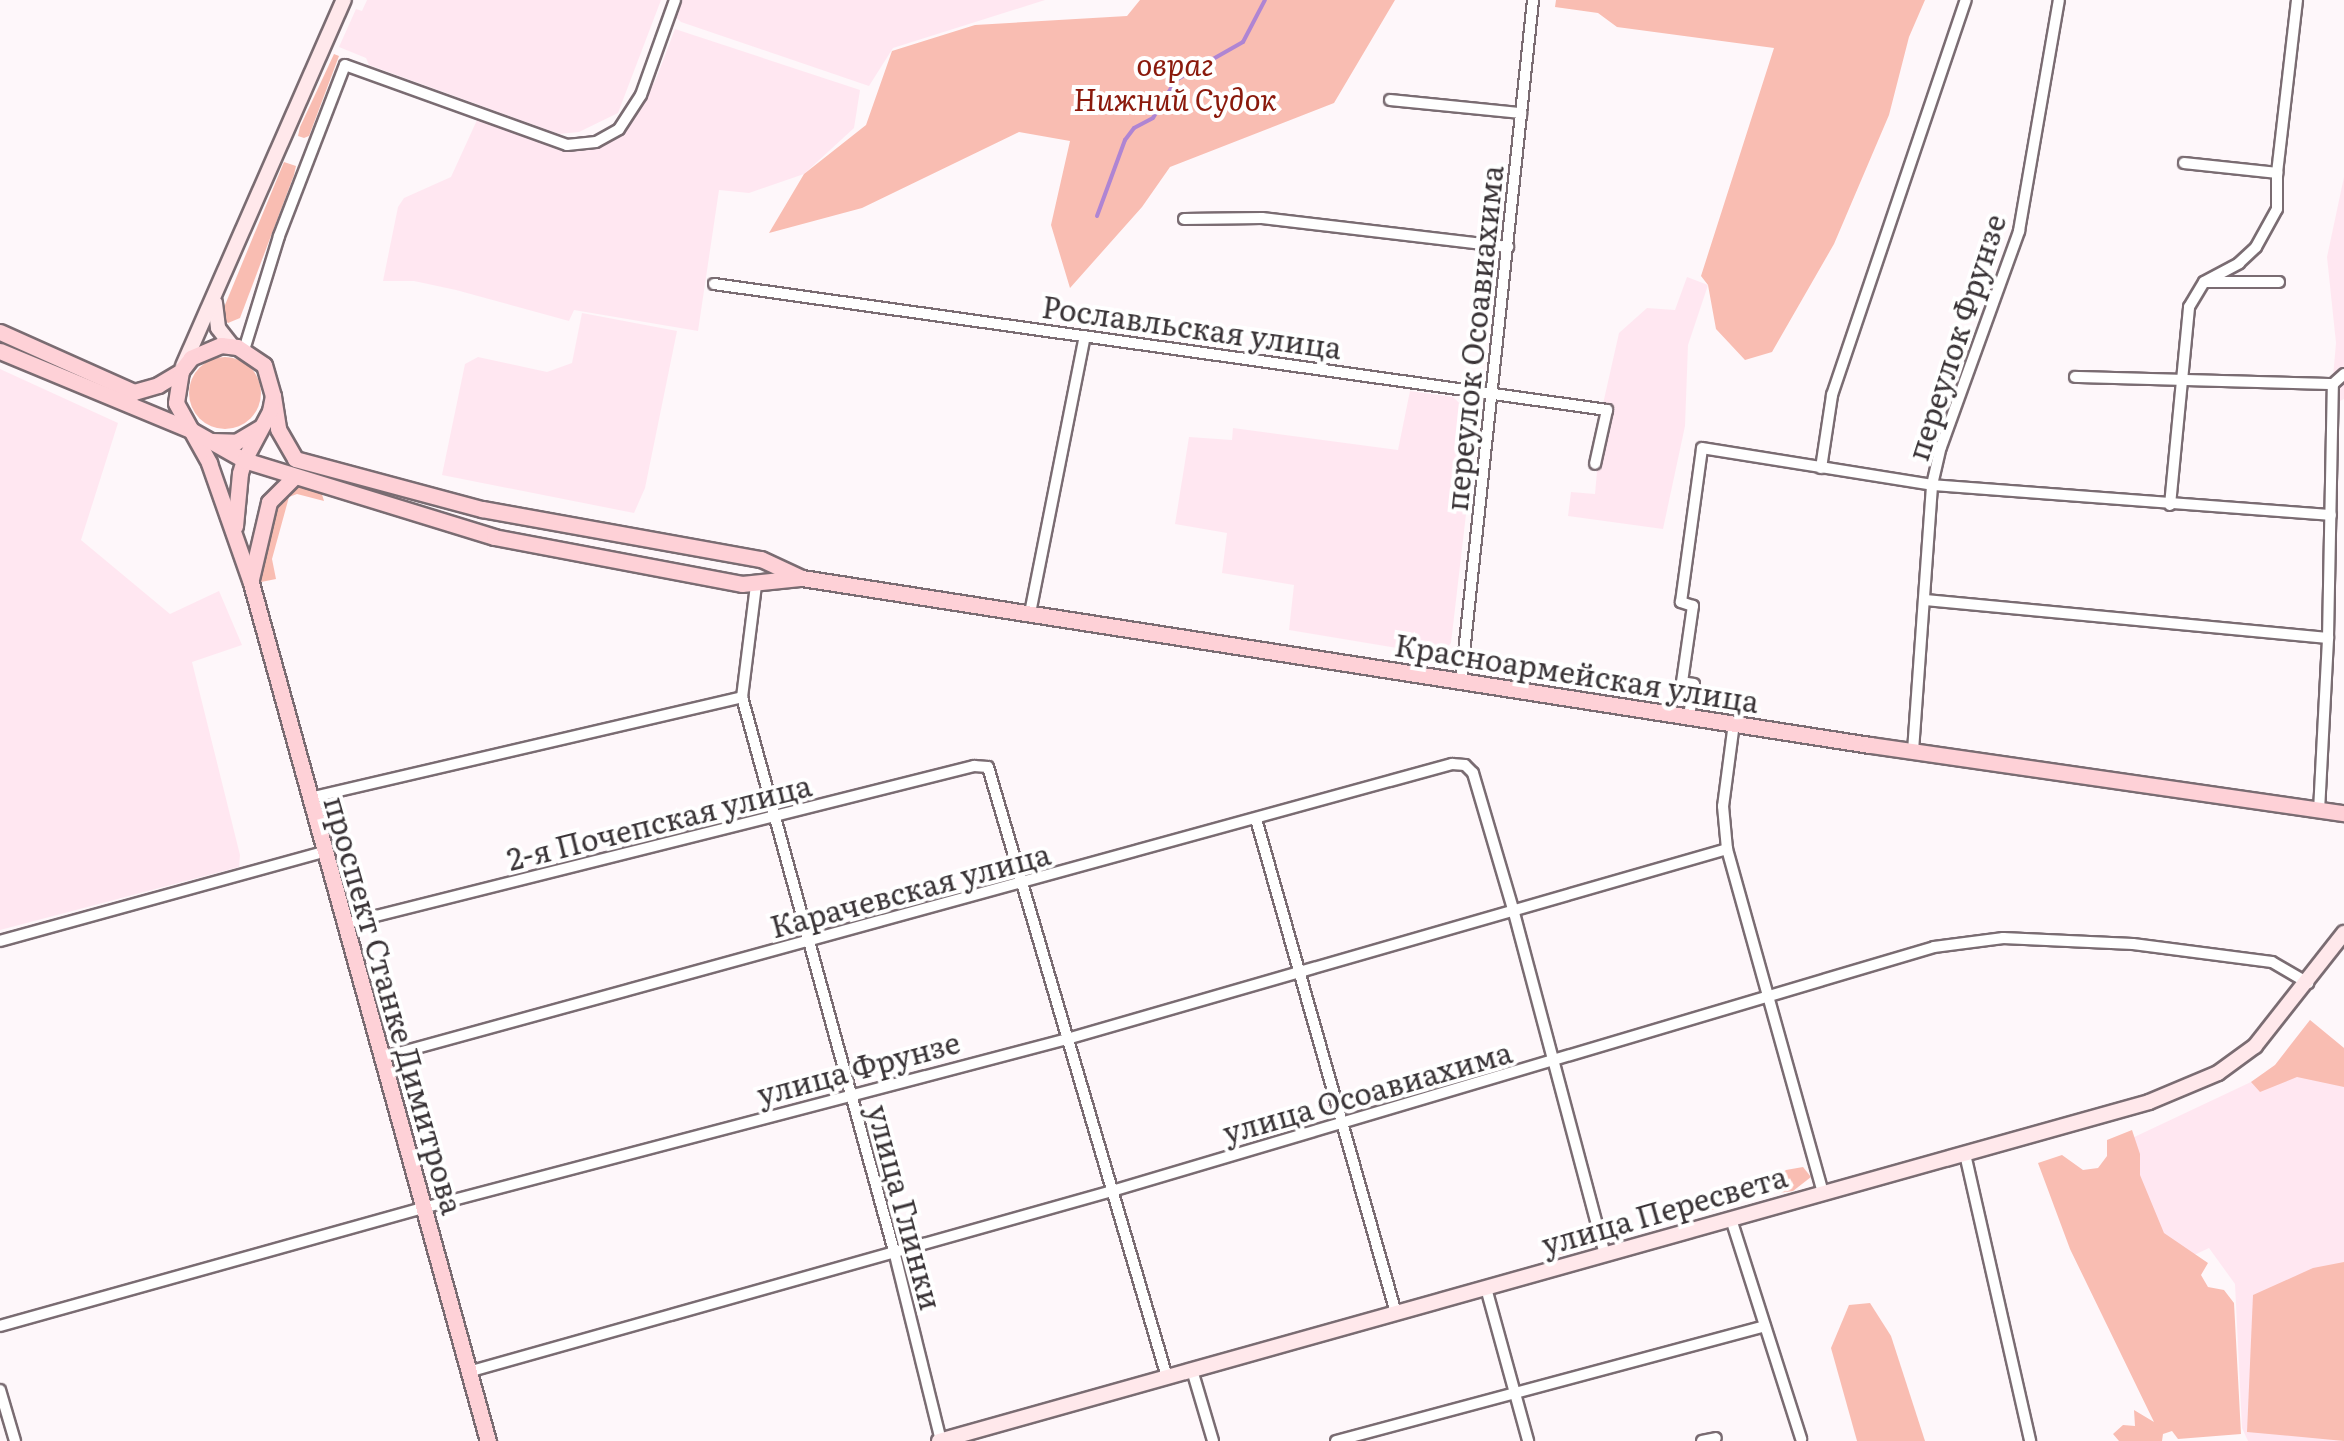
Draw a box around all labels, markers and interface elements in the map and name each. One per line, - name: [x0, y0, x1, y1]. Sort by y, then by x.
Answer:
- park label: овраг Нижний Судок: [1073, 45, 1277, 116]
- street label: переулок Осоавиахима: [1437, 163, 1509, 513]
- street label: переулок Фрунзе: [1898, 209, 2012, 465]
- street label: Рославльская улица: [1040, 287, 1344, 365]
- street label: Красноармейская улица: [1392, 625, 1762, 719]
- street label: 2-я Почепская улица: [503, 766, 815, 876]
- street label: проспект Станке Димитрова: [318, 792, 472, 1218]
- street label: Карачевская улица: [766, 834, 1054, 944]
- street label: улица Фрунзе: [753, 1023, 963, 1111]
- street label: улица Осоавиахима: [1218, 1032, 1516, 1150]
- street label: улица Глинки: [861, 1100, 951, 1314]
- street label: улица Пересвета: [1537, 1157, 1791, 1261]

